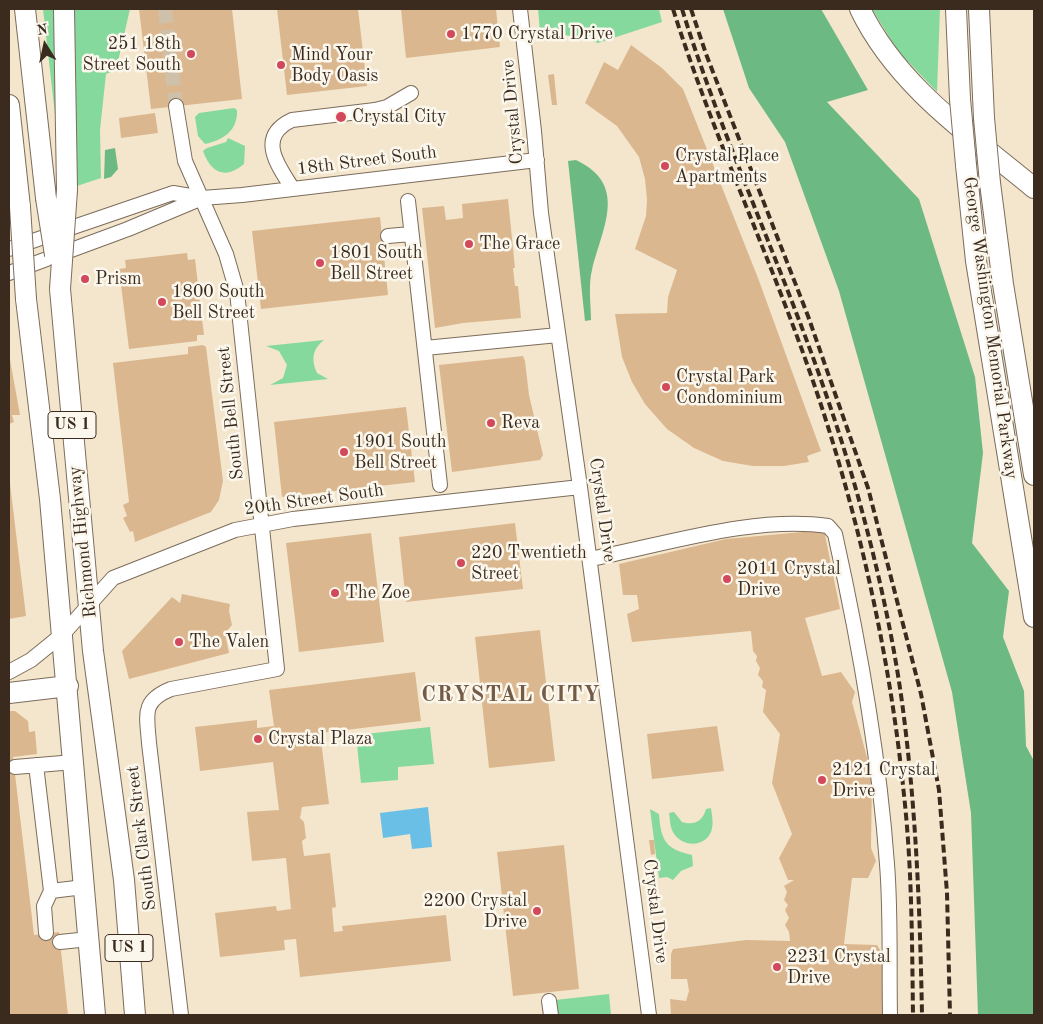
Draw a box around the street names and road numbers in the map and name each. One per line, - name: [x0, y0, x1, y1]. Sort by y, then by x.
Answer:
- street label: Crystal Drive: [498, 59, 528, 165]
- street label: 18th Street South: [296, 142, 438, 180]
- street label: George Washington Memorial Parkway: [958, 175, 1022, 481]
- street label: South Bell Street: [213, 345, 249, 481]
- road number: US 1: [48, 412, 96, 438]
- street label: Crystal Drive: [584, 456, 620, 564]
- street label: Richmond Highway: [64, 465, 102, 619]
- street label: 20th Street South: [243, 480, 385, 520]
- street label: South Clark Street: [122, 764, 162, 912]
- street label: Crystal Drive: [638, 858, 672, 964]
- road number: US 1: [105, 934, 153, 961]

